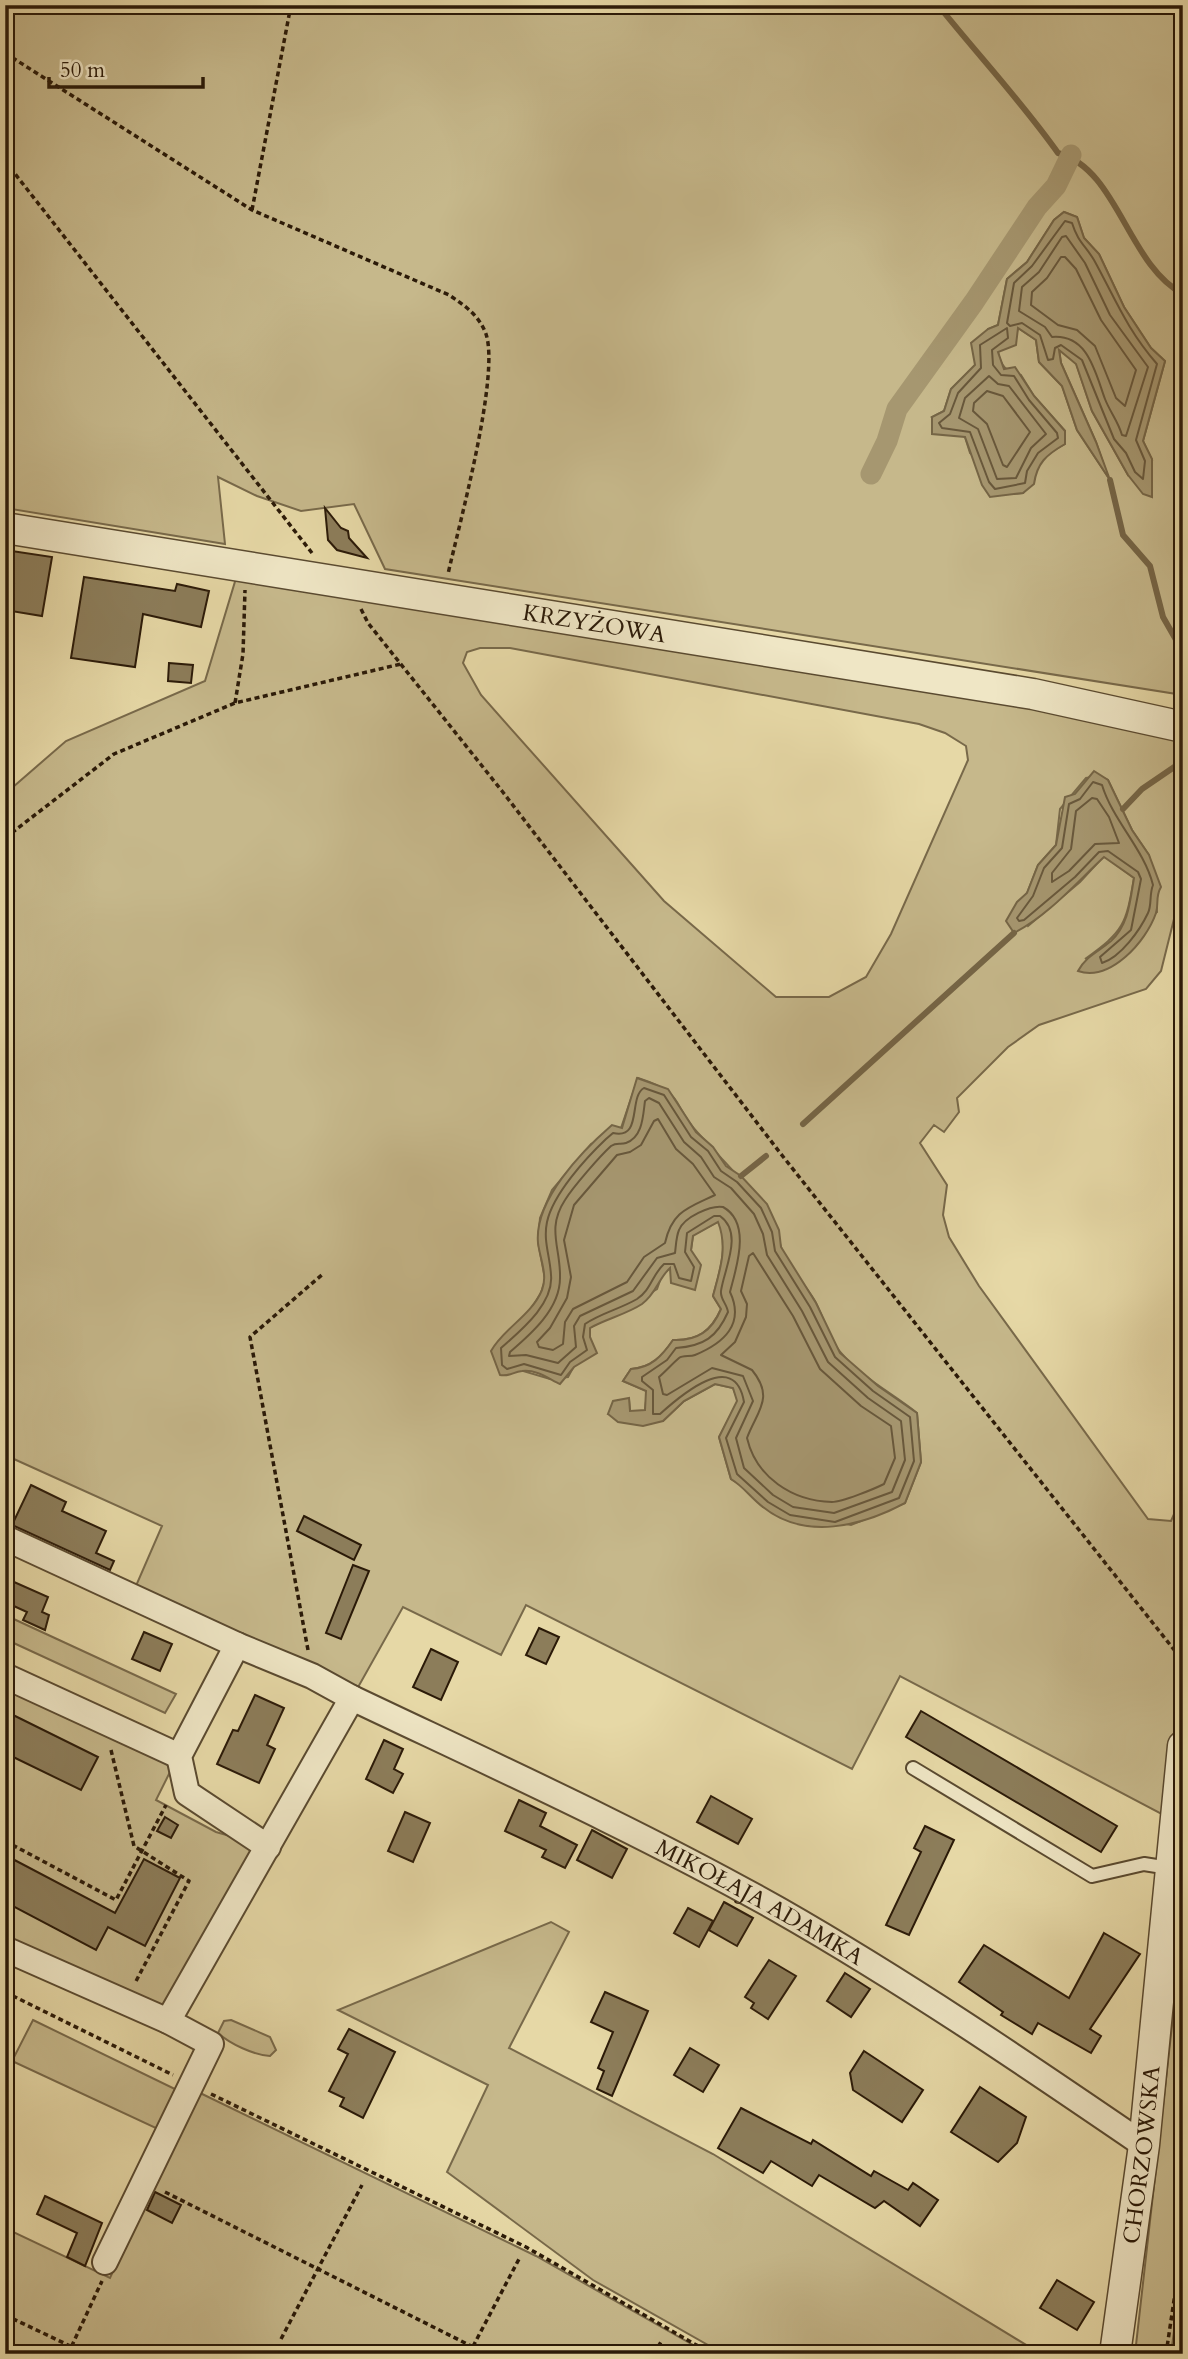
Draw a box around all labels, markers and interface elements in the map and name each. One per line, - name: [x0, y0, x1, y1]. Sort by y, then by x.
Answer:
- scale bar: [49, 46, 203, 90]
- text: 50 m: [60, 56, 105, 85]
- street label: KRZYŻOWA: [520, 596, 669, 650]
- street label: MIKOŁAJA ADAMKA: [651, 1831, 870, 1973]
- street label: CHORZOWSKA: [1115, 2064, 1167, 2246]

